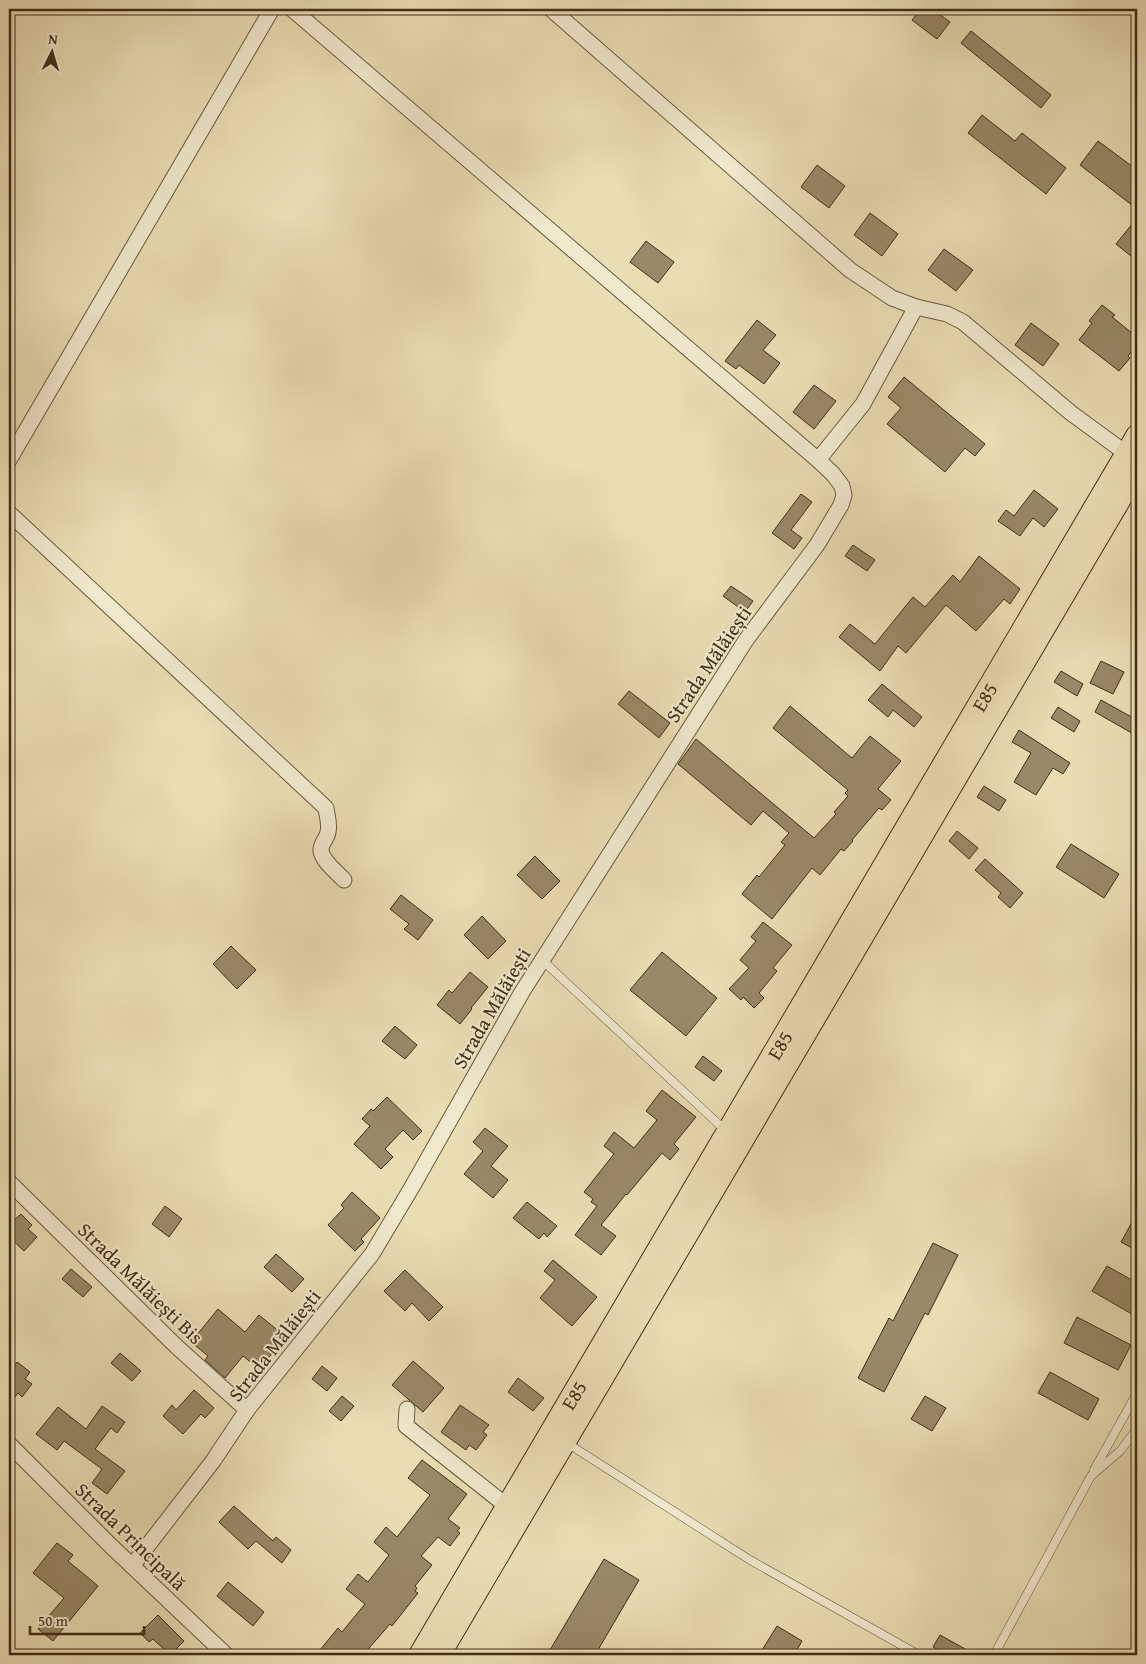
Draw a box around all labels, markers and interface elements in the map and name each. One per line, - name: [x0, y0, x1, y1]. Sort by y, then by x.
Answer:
- north arrow: [28, 28, 78, 78]
- text: N: [48, 29, 59, 49]
- street label: Strada Mălăiești: [658, 599, 758, 728]
- street label: E85: [964, 676, 1004, 717]
- street label: Strada Mălăiești: [445, 942, 538, 1074]
- street label: E85: [759, 1025, 799, 1065]
- street label: Strada Mălăiești Bis: [72, 1215, 210, 1351]
- street label: Strada Mălăiești: [221, 1282, 327, 1407]
- street label: E85: [553, 1375, 593, 1415]
- street label: Strada Principală: [69, 1475, 193, 1597]
- scale bar: [30, 1604, 144, 1636]
- text: 50 m: [38, 1610, 69, 1631]

